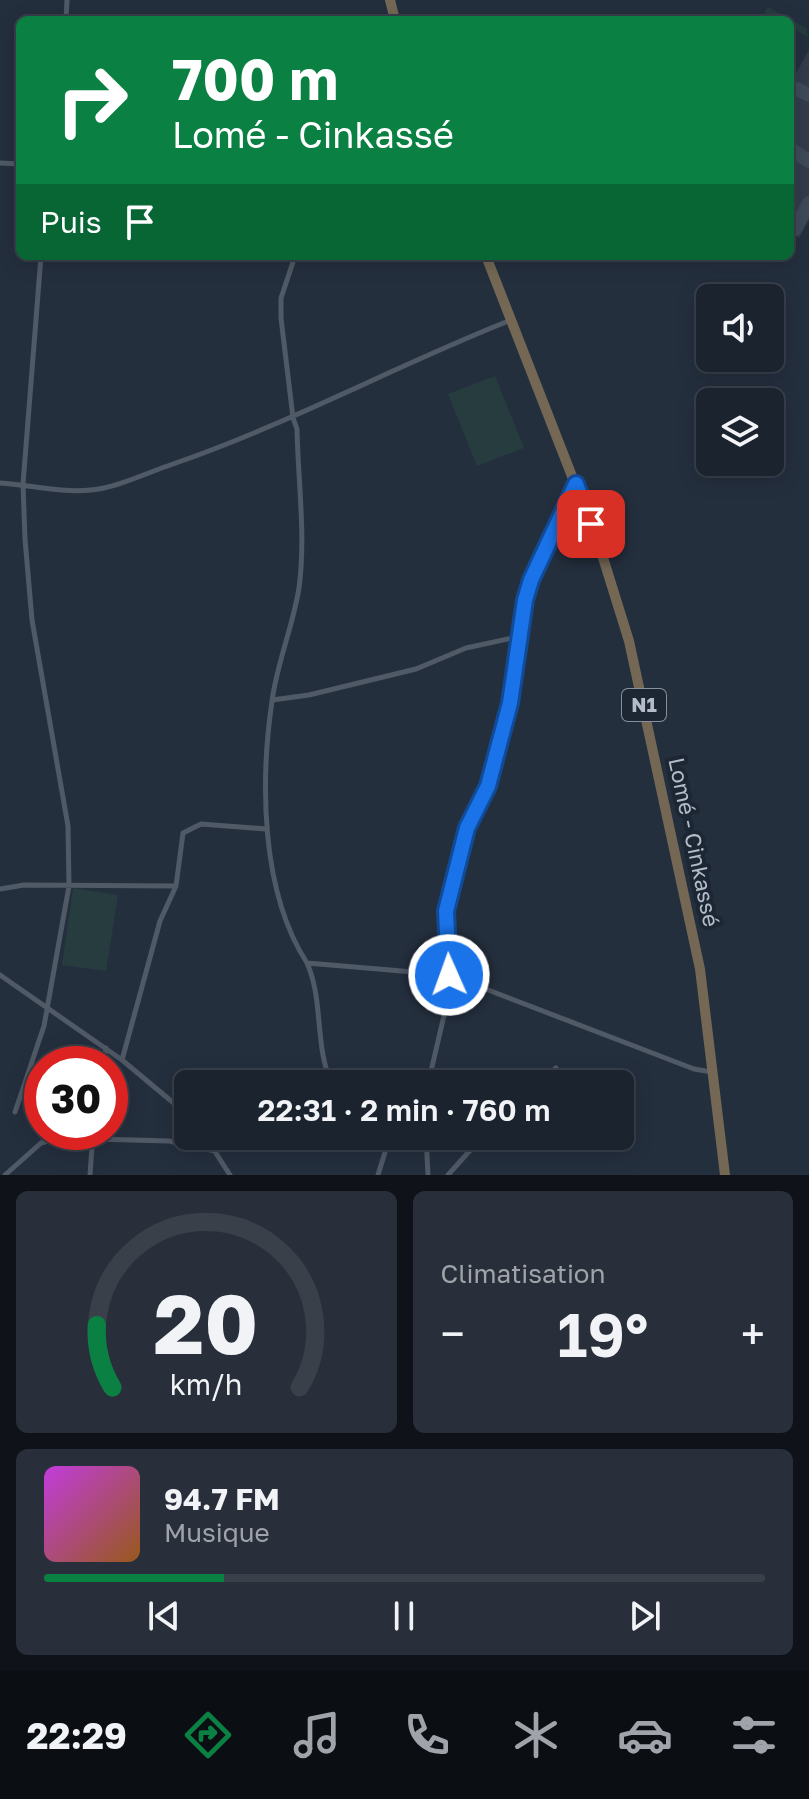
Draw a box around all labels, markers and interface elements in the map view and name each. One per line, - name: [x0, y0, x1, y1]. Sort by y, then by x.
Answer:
- text: 700 m: [172, 45, 338, 112]
- icon: right: [40, 48, 144, 152]
- text: Lomé - Cinkassé: [172, 113, 454, 156]
- icon: arrive: [118, 200, 162, 244]
- text: Puis: [40, 204, 102, 240]
- map controls: [696, 284, 784, 476]
- button: sound: [696, 284, 784, 372]
- button: layers: [696, 388, 784, 476]
- pin: [557, 490, 625, 558]
- icon: arrive: [569, 502, 613, 546]
- road number: N1: [622, 689, 666, 721]
- street label: Lomé - Cinkassé: [663, 755, 726, 929]
- position arrow: [407, 933, 491, 1017]
- speed limit sign: 30: [24, 1046, 128, 1150]
- text: 22:31 · 2 min · 760 m: [258, 1092, 550, 1128]
- text: Climatisation: [441, 1258, 605, 1289]
- text: 20: [154, 1272, 259, 1372]
- text: 19°: [557, 1298, 648, 1370]
- text: −: [441, 1307, 465, 1360]
- text: +: [741, 1307, 765, 1360]
- text: km/h: [170, 1367, 243, 1401]
- text: 94.7 FM: [164, 1481, 280, 1517]
- text: Musique: [164, 1517, 270, 1548]
- icon: previous: [142, 1594, 186, 1638]
- icon: pause: [382, 1594, 426, 1638]
- icon: next: [623, 1594, 667, 1638]
- icon: directions: [180, 1707, 236, 1763]
- icon: music: [289, 1707, 345, 1763]
- icon: phone: [399, 1707, 455, 1763]
- icon: climate: [508, 1707, 564, 1763]
- icon: car: [617, 1707, 673, 1763]
- icon: filters: [726, 1707, 782, 1763]
- text: 22:29: [27, 1714, 127, 1757]

